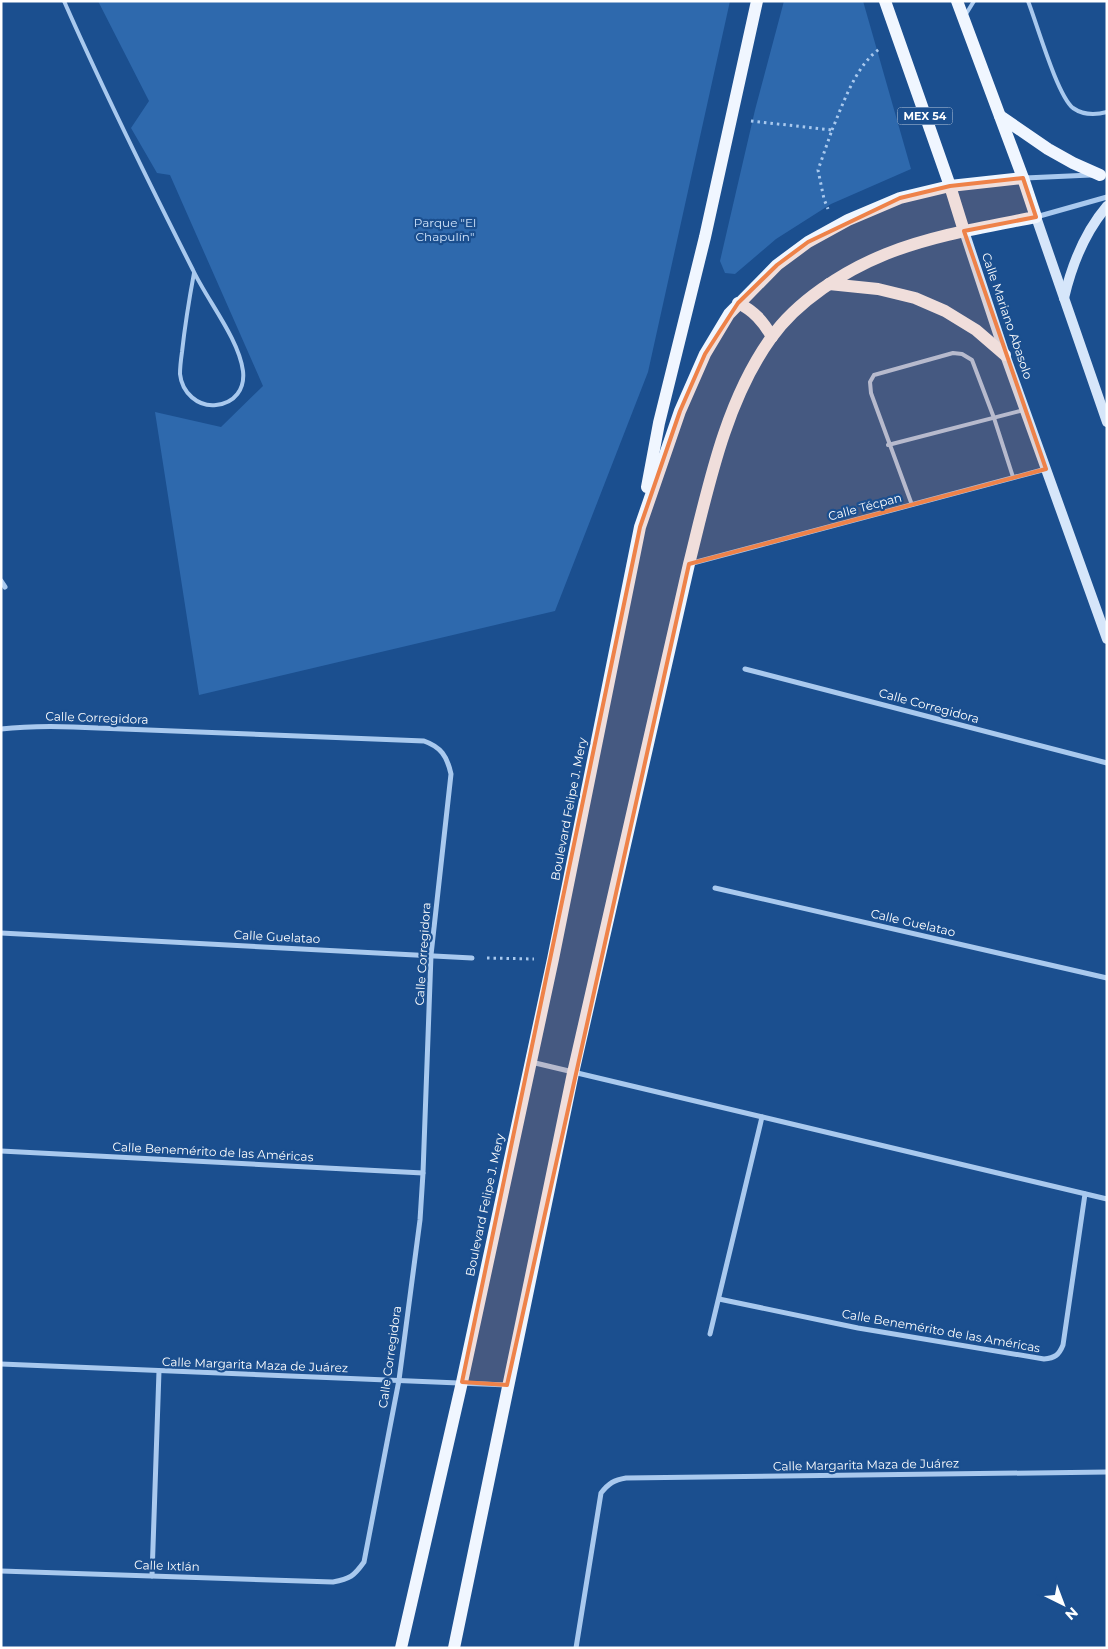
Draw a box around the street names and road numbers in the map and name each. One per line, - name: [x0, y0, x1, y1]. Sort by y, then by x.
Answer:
- road number: MEX 54: [898, 108, 952, 124]
- street label: Calle Mariano Abasolo: [979, 251, 1036, 381]
- street label: Calle Técpan: [826, 489, 903, 524]
- street label: Calle Corregidora: [877, 685, 981, 726]
- street label: Calle Corregidora: [45, 708, 149, 727]
- street label: Boulevard Felipe J. Mery: [547, 736, 590, 882]
- street label: Calle Corregidora: [411, 902, 434, 1006]
- street label: Calle Guelatao: [869, 905, 957, 940]
- street label: Calle Guelatao: [233, 927, 321, 946]
- street label: Boulevard Felipe J. Mery: [462, 1132, 507, 1278]
- street label: Calle Benemérito de las Américas: [112, 1139, 314, 1164]
- street label: Calle Corregidora: [375, 1305, 404, 1409]
- street label: Calle Benemérito de las Américas: [841, 1306, 1042, 1355]
- street label: Calle Margarita Maza de Juárez: [162, 1354, 348, 1375]
- street label: Calle Margarita Maza de Juárez: [773, 1455, 959, 1474]
- street label: Calle Ixtlán: [134, 1557, 200, 1574]

